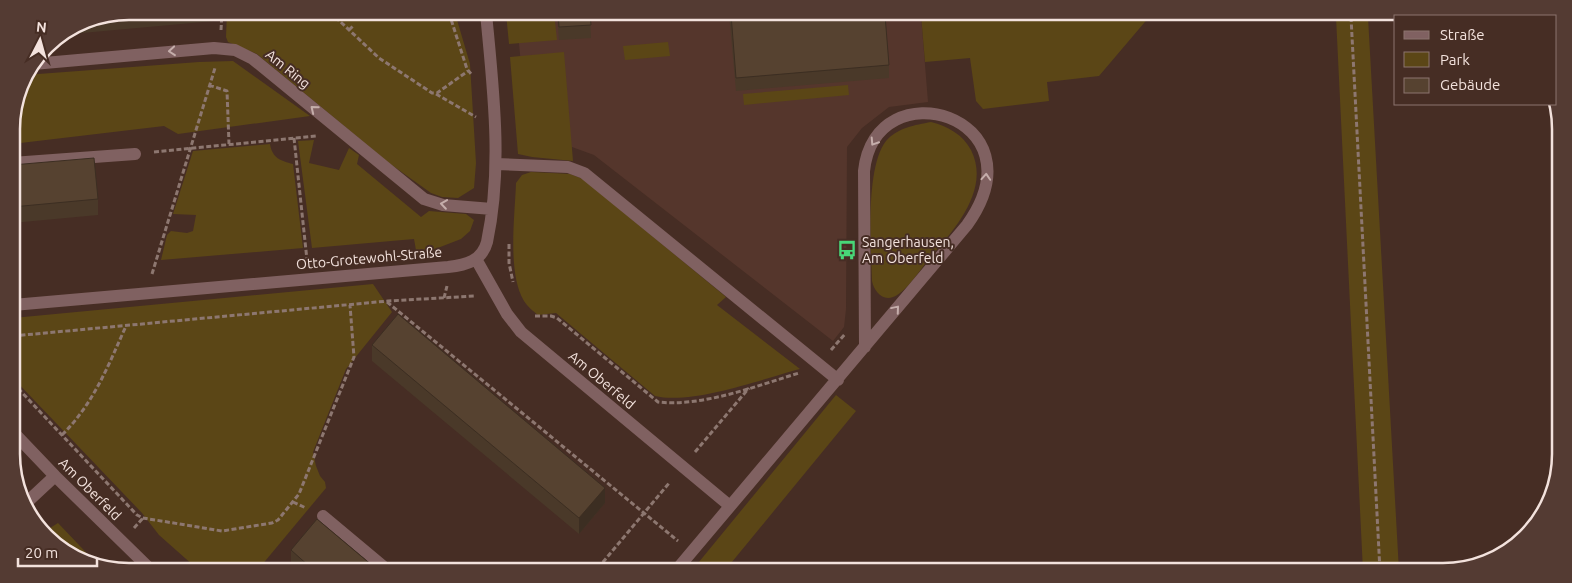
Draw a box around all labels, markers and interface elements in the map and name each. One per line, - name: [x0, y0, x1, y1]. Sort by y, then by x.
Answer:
- north arrow: [15, 15, 65, 65]
- legend: [1394, 15, 1557, 105]
- text: N: [35, 19, 47, 36]
- text: Straße: [1440, 26, 1484, 43]
- one-way arrow: [168, 45, 176, 56]
- street label: Am Ring: [263, 46, 313, 92]
- text: Park: [1440, 51, 1470, 68]
- text: Gebäude: [1440, 76, 1500, 93]
- one-way arrow: [311, 106, 320, 114]
- one-way arrow: [871, 136, 881, 145]
- one-way arrow: [981, 173, 992, 181]
- one-way arrow: [439, 199, 447, 210]
- place label: Sangerhausen, Am Oberfeld: [862, 234, 954, 266]
- bus stop icon: Sangerhausen, Am Oberfeld: [836, 239, 858, 261]
- street label: Otto-Grotewohl-Straße: [295, 244, 443, 272]
- one-way arrow: [891, 306, 900, 315]
- street label: Am Oberfeld: [566, 348, 638, 412]
- street label: Am Oberfeld: [56, 455, 124, 523]
- scale bar: [18, 536, 96, 568]
- text: 20 m: [25, 544, 58, 561]

